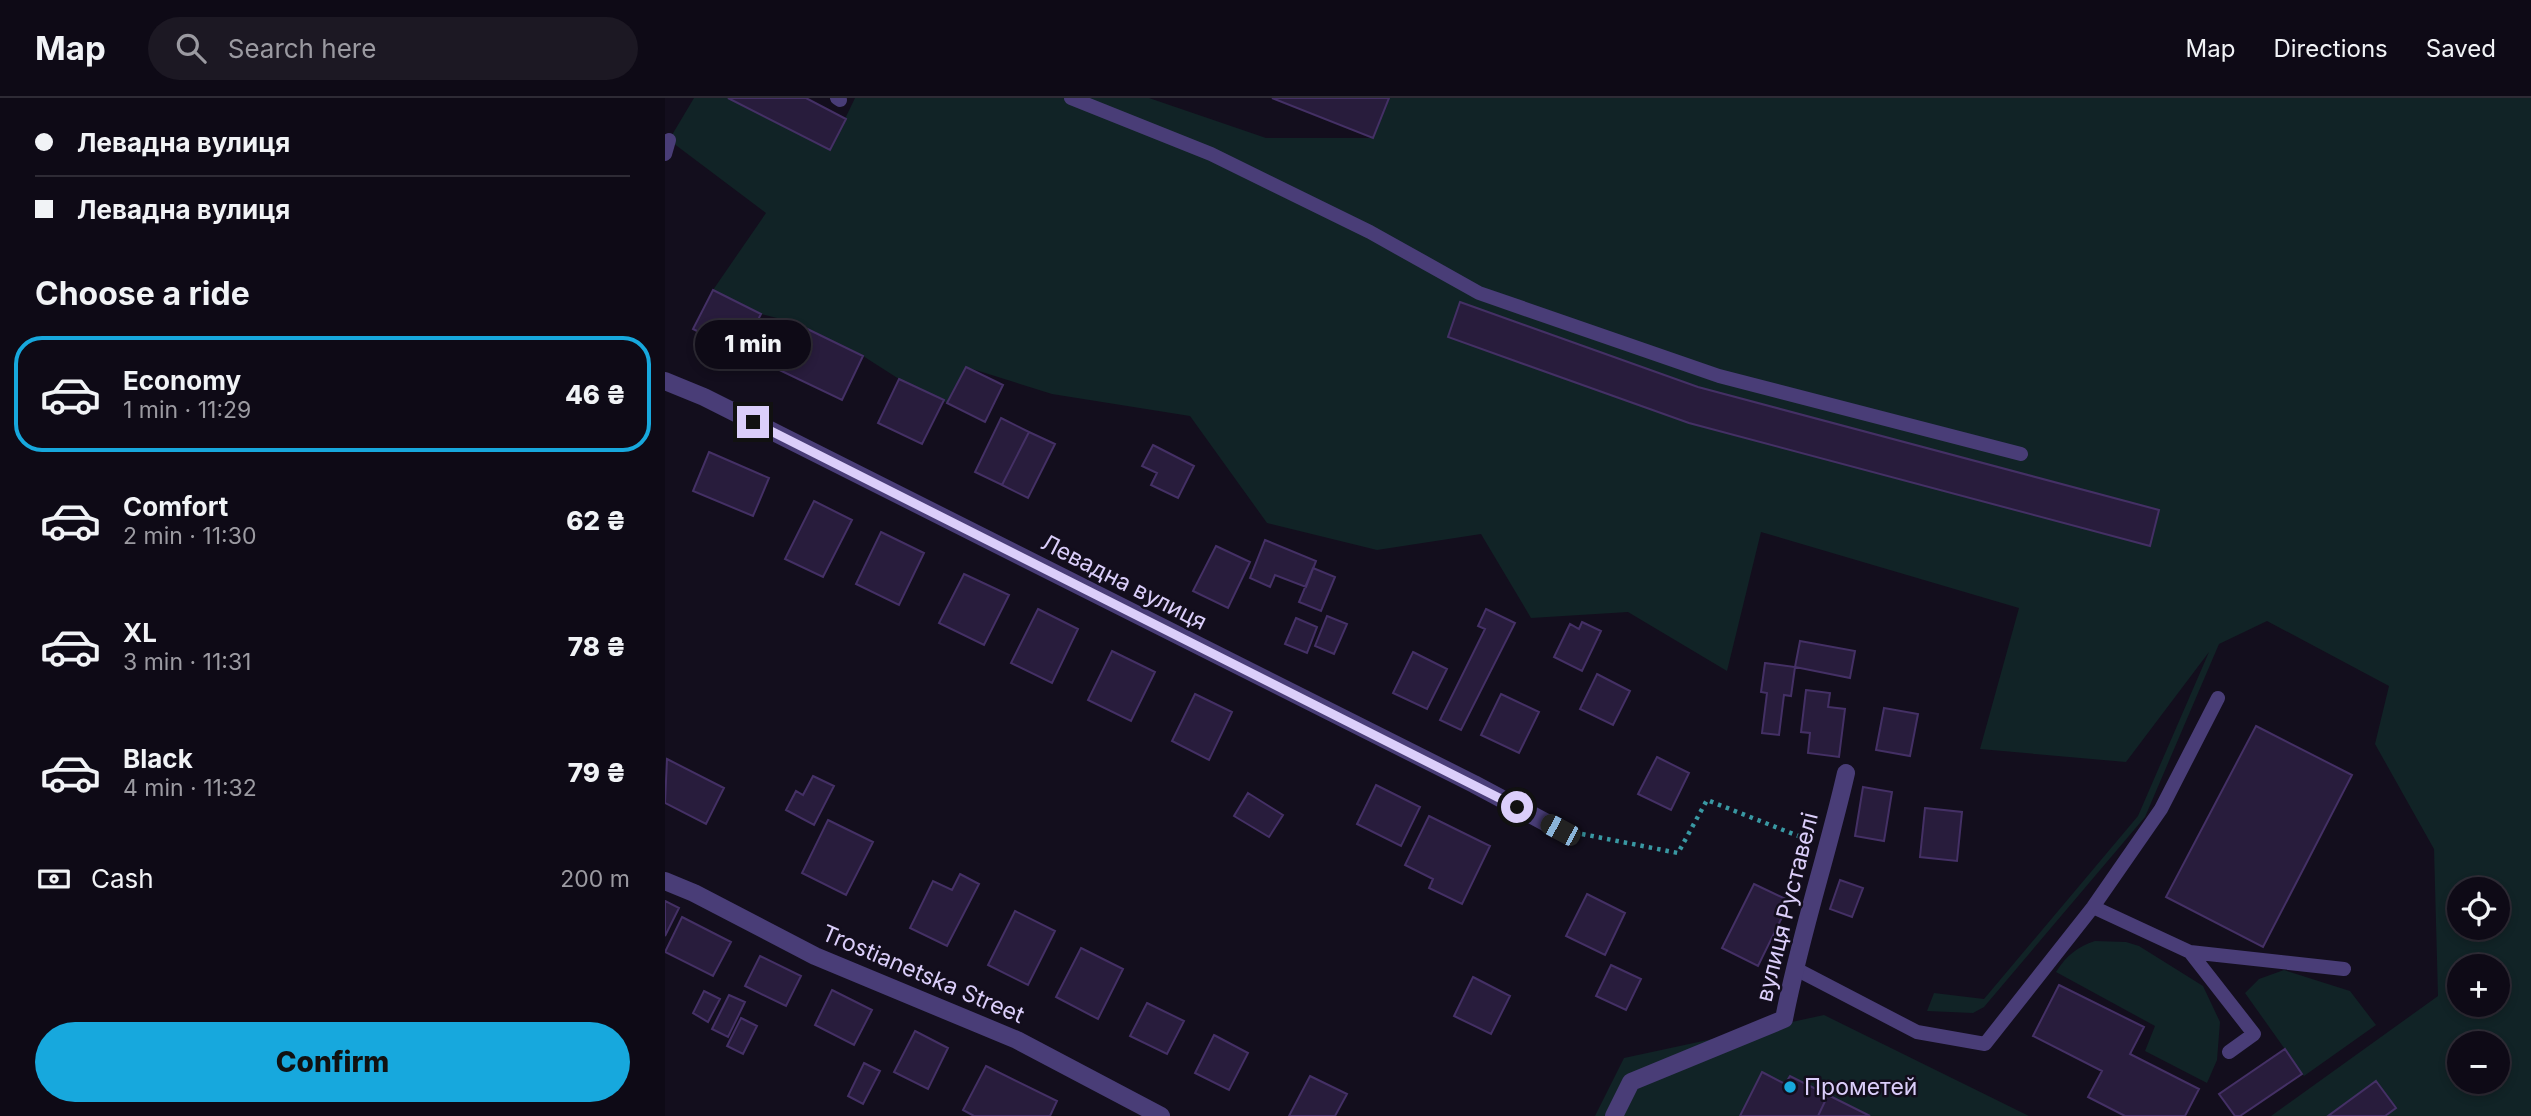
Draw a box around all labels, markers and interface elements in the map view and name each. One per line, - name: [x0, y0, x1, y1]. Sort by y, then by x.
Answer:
- search box: [148, 17, 638, 80]
- text: Map: [35, 28, 106, 68]
- icon: search: [172, 29, 210, 67]
- text: Search here: [228, 33, 376, 64]
- text: Map: [2186, 34, 2235, 63]
- text: Directions: [2273, 34, 2388, 63]
- text: Saved: [2426, 34, 2496, 63]
- text: Левадна вулиця: [77, 127, 290, 158]
- text: Левадна вулиця: [77, 194, 290, 225]
- text: Choose a ride: [35, 274, 250, 313]
- callout: 1 min: [695, 320, 811, 370]
- text: 1 min: [724, 330, 782, 358]
- icon: car: [39, 363, 102, 426]
- text: Economy: [123, 365, 241, 396]
- text: 46 ₴: [565, 379, 626, 410]
- text: 1 min · 11:29: [123, 396, 251, 424]
- route end: [737, 406, 769, 438]
- icon: car: [39, 489, 102, 552]
- text: Comfort: [123, 491, 228, 522]
- text: 62 ₴: [566, 505, 626, 536]
- text: 2 min · 11:30: [123, 522, 256, 550]
- street label: Левадна вулиця: [1036, 528, 1212, 636]
- icon: car: [39, 615, 102, 678]
- text: XL: [123, 617, 157, 648]
- text: 78 ₴: [568, 631, 626, 662]
- text: 3 min · 11:31: [123, 648, 251, 676]
- icon: car: [39, 741, 102, 804]
- text: Black: [123, 743, 193, 774]
- text: 79 ₴: [568, 757, 626, 788]
- text: 4 min · 11:32: [123, 774, 257, 802]
- route start: [1501, 791, 1533, 823]
- street label: вулиця Руставелі: [1750, 810, 1824, 1004]
- car: [1537, 811, 1584, 849]
- icon: cash: [35, 860, 73, 898]
- text: Cash: [91, 863, 154, 894]
- text: 200 m: [560, 865, 630, 893]
- map controls: [2447, 877, 2510, 1094]
- button: locate: [2447, 877, 2510, 940]
- street label: Trostianetska Street: [818, 919, 1029, 1029]
- button: +: [2447, 954, 2510, 1017]
- button: Confirm: [35, 1022, 630, 1102]
- button: −: [2447, 1031, 2510, 1094]
- place label: Прометей: [1804, 1073, 1917, 1101]
- marker: Прометей: [1782, 1079, 1798, 1095]

